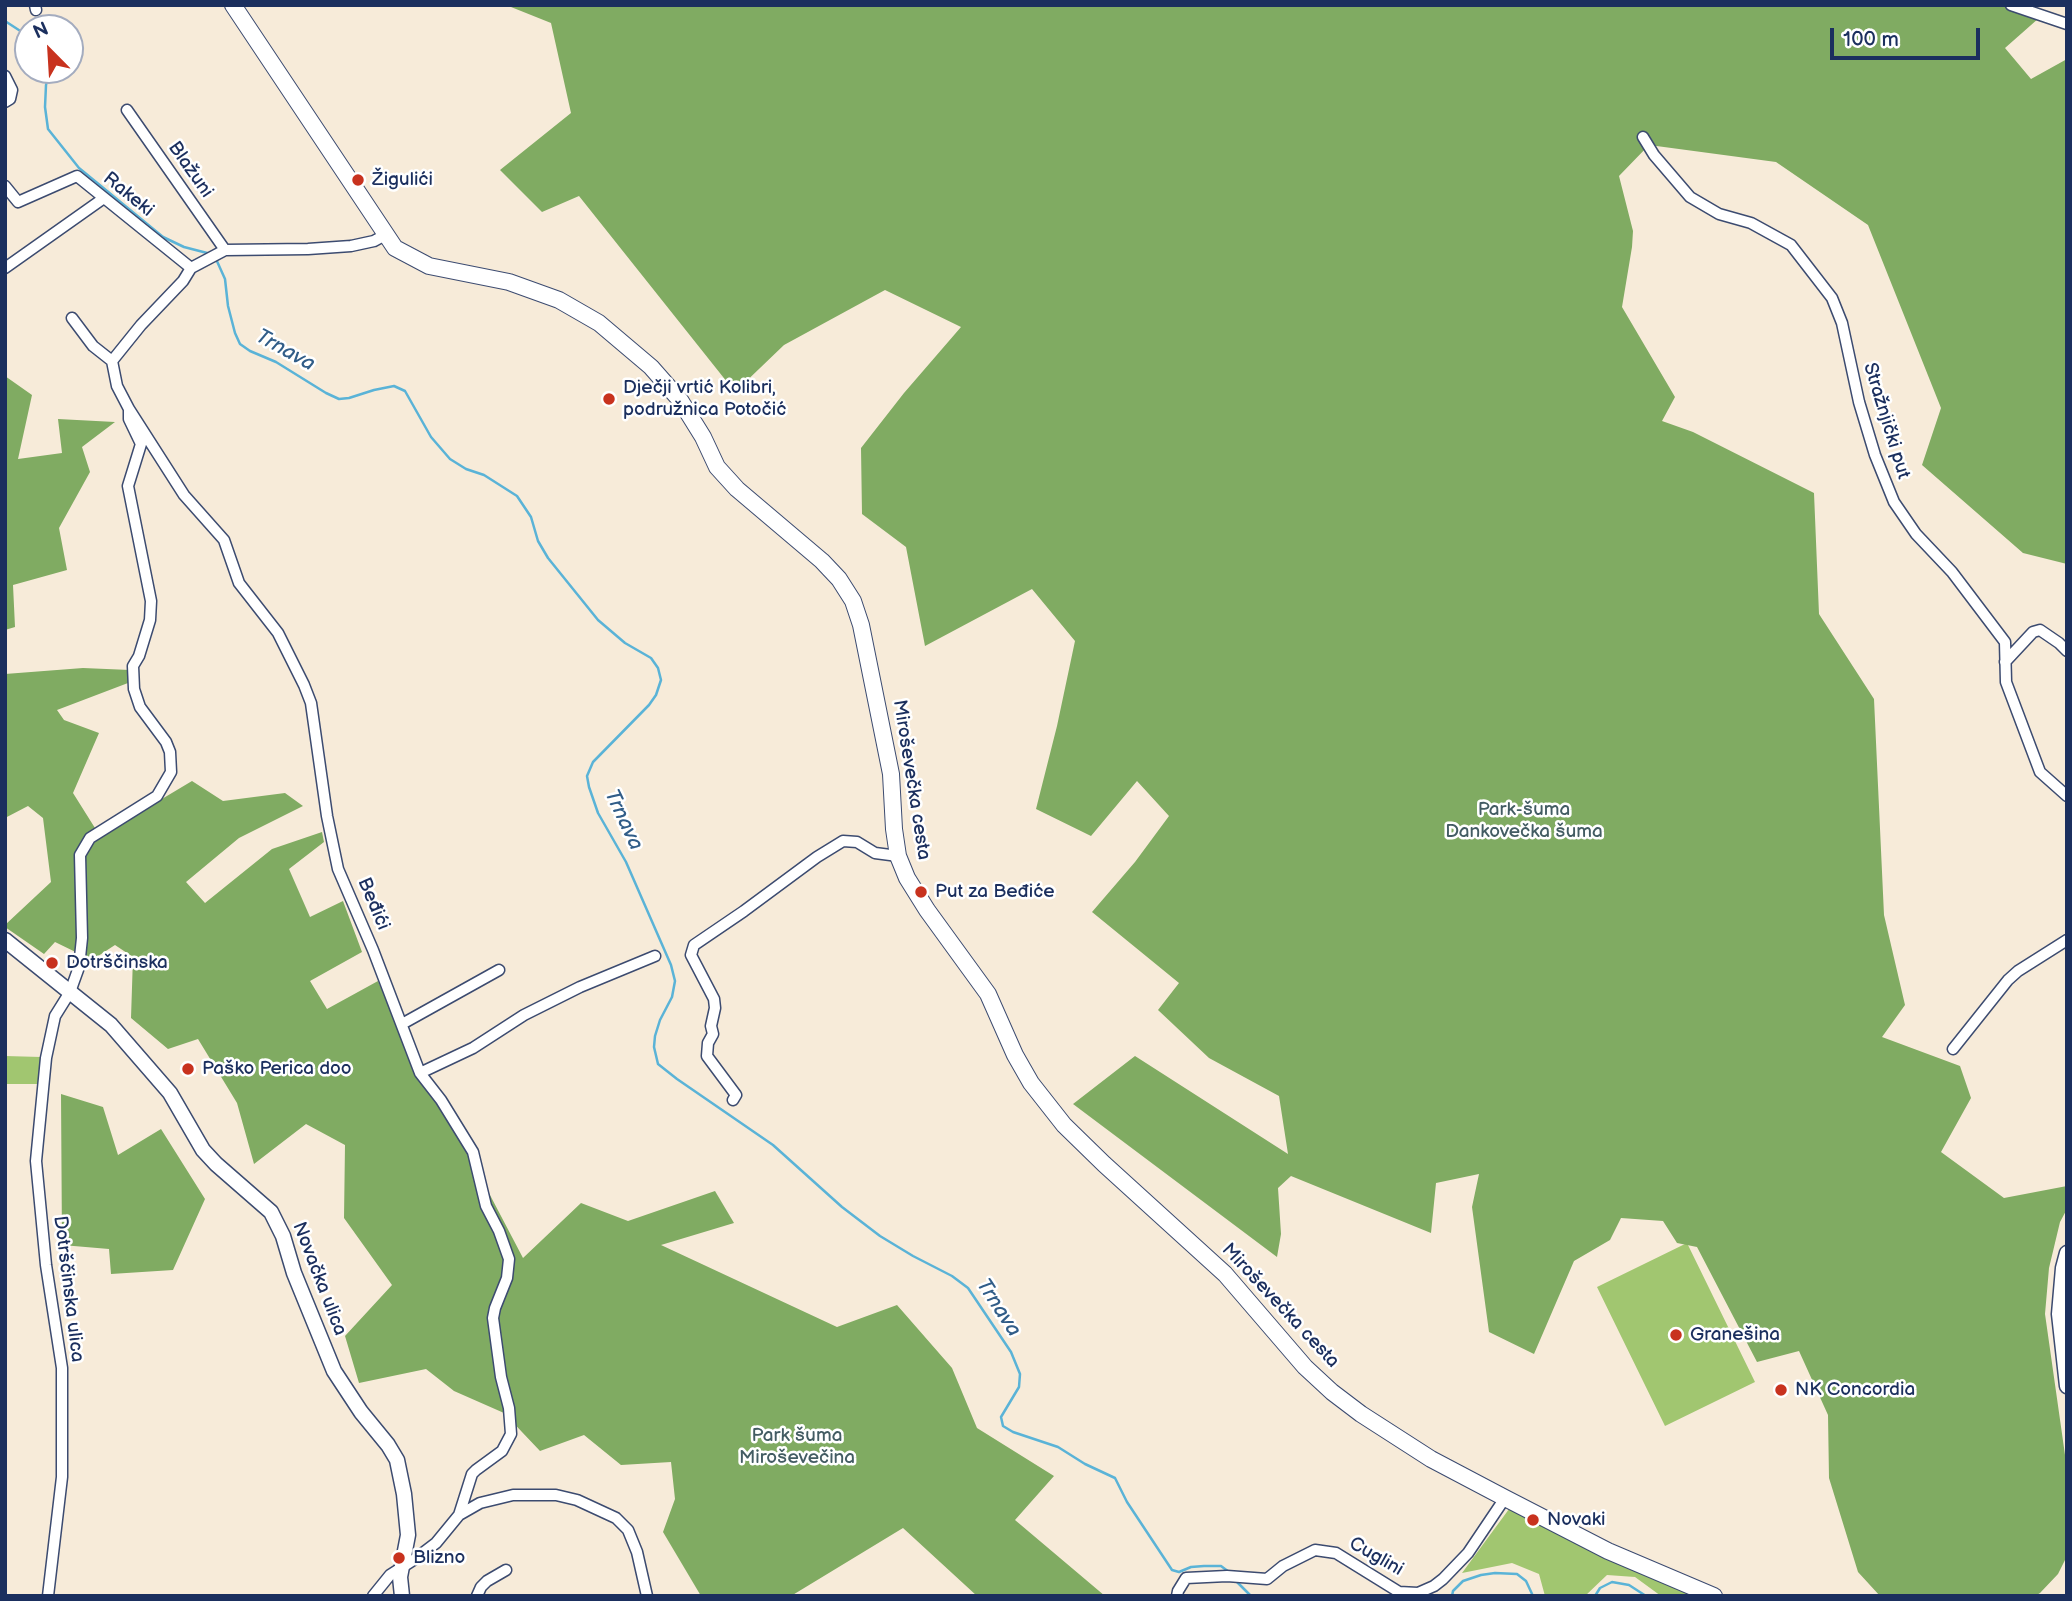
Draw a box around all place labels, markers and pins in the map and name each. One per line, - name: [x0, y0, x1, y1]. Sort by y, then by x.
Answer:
- place label: Žigulići: [372, 169, 433, 191]
- marker: Žigulići: [350, 172, 366, 188]
- place label: Dječji vrtić Kolibri, podružnica Potočić: [623, 377, 786, 421]
- marker: Dječji vrtić Kolibri, podružnica Potočić: [601, 391, 617, 407]
- place label: Put za Beđiće: [935, 881, 1055, 903]
- marker: Put za Beđiće: [913, 884, 929, 900]
- place label: Dotrščinska: [66, 952, 168, 974]
- marker: Dotrščinska: [44, 955, 60, 971]
- place label: Paško Perica doo: [202, 1058, 352, 1080]
- marker: Paško Perica doo: [180, 1061, 196, 1077]
- place label: Granešina: [1690, 1324, 1780, 1346]
- marker: Granešina: [1668, 1327, 1684, 1343]
- place label: NK Concordia: [1795, 1379, 1915, 1401]
- marker: NK Concordia: [1773, 1382, 1789, 1398]
- place label: Novaki: [1547, 1509, 1605, 1531]
- marker: Novaki: [1525, 1512, 1541, 1528]
- place label: Blizno: [413, 1547, 465, 1569]
- marker: Blizno: [391, 1550, 407, 1566]

